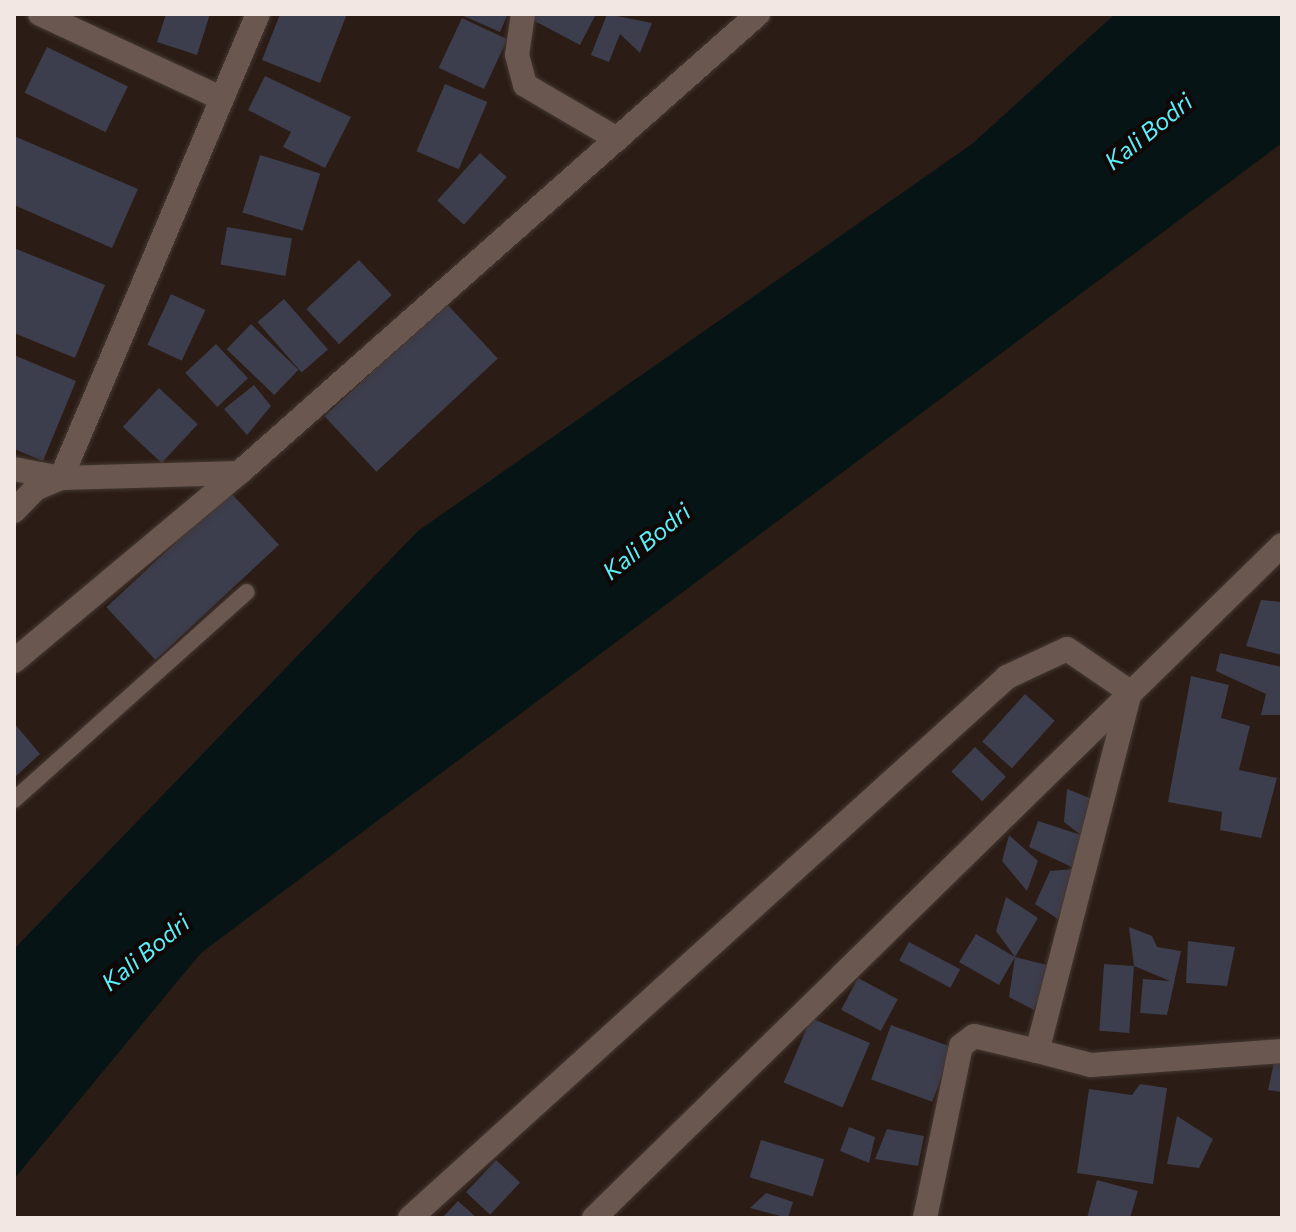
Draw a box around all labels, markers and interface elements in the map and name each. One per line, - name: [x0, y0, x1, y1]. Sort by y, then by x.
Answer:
- water label: Kali Bodri: [1098, 87, 1198, 175]
- water label: Kali Bodri: [596, 497, 696, 585]
- water label: Kali Bodri: [95, 908, 195, 996]

